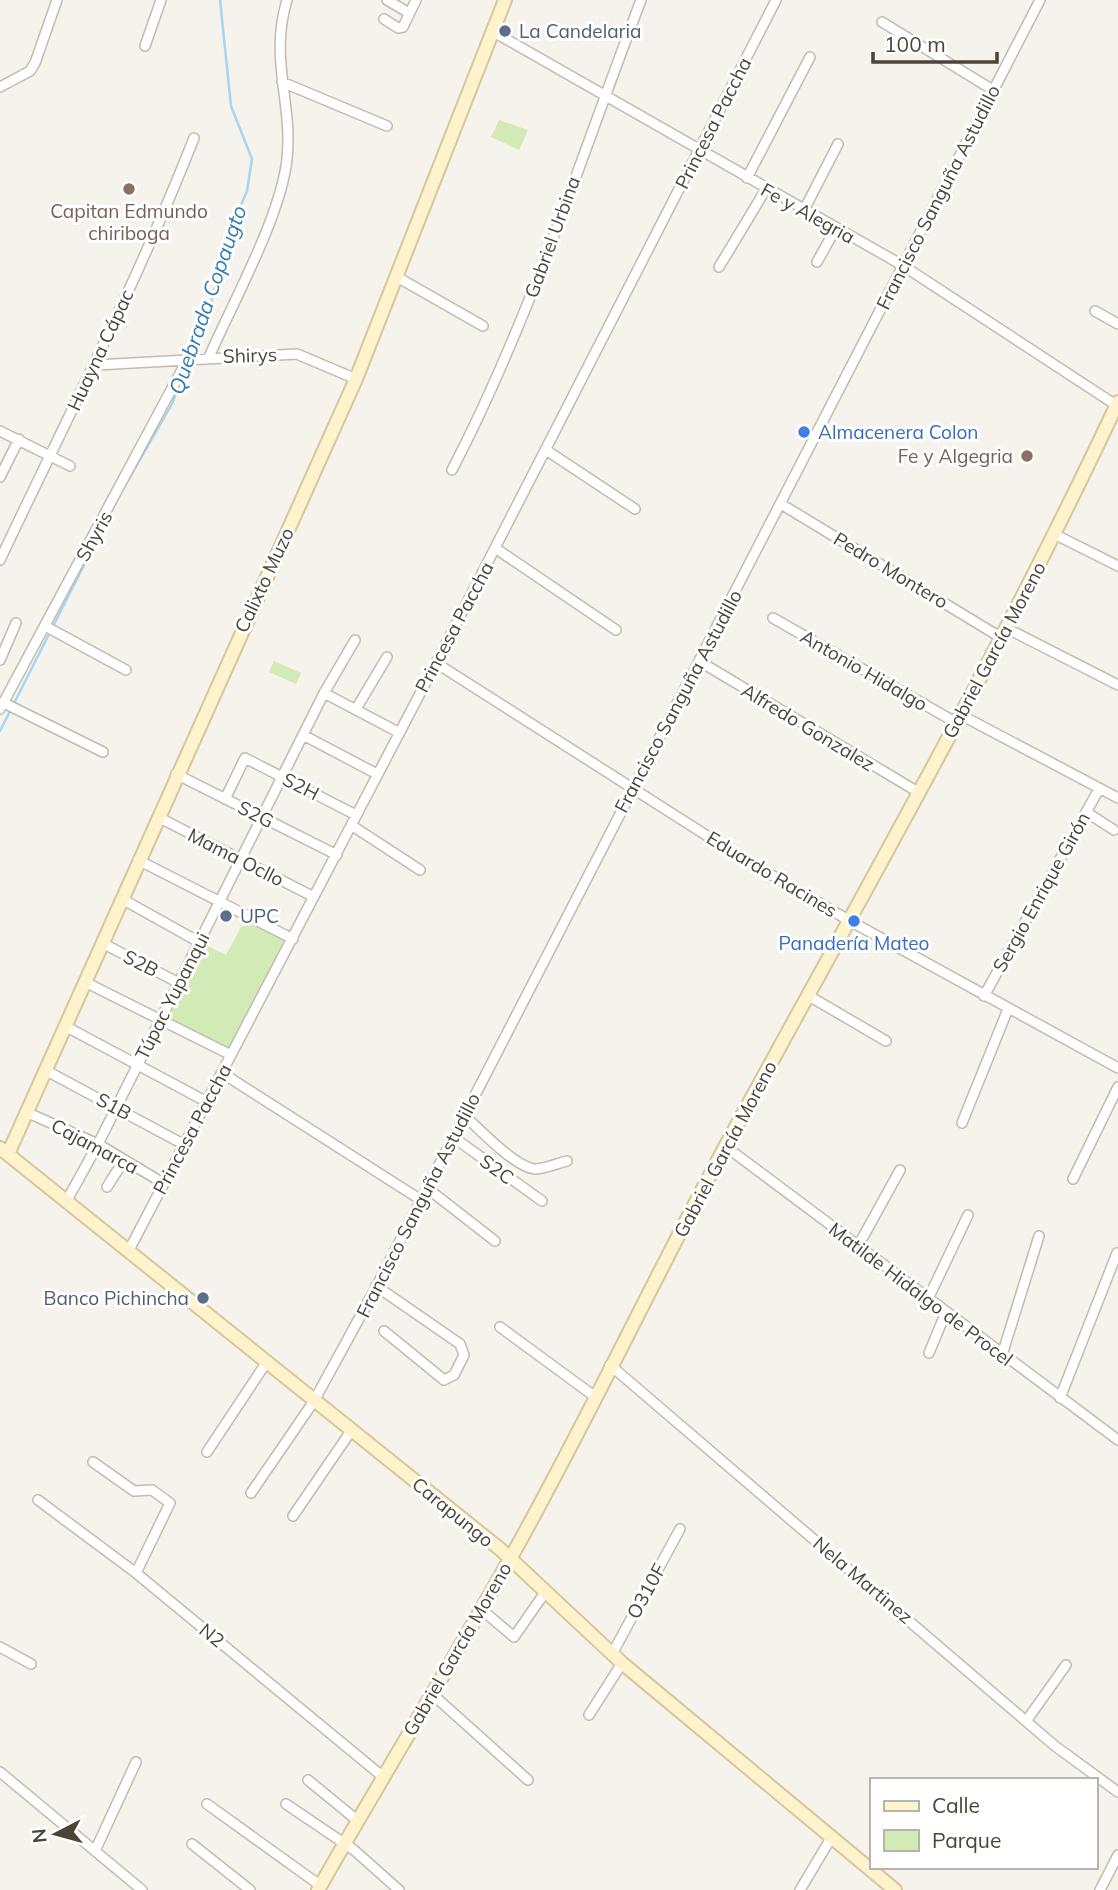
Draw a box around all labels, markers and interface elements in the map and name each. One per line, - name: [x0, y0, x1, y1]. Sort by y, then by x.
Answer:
- place label: La Candelaria: [519, 19, 641, 43]
- scale bar: [873, 21, 997, 65]
- marker: La Candelaria: [497, 23, 513, 39]
- text: 100 m: [884, 31, 946, 57]
- street label: Princesa Paccha: [669, 53, 757, 193]
- street label: Francisco Sanguña Astudillo: [871, 81, 1005, 313]
- street label: Gabriel Urbina: [519, 173, 585, 301]
- street label: Fe y Alegria: [757, 177, 859, 249]
- marker: Capitan Edmundo chiriboga: [121, 181, 137, 197]
- place label: Capitan Edmundo chiriboga: [50, 199, 208, 245]
- water label: Quebrada Copaugto: [163, 202, 252, 398]
- street label: Huayna Cápac: [61, 286, 139, 414]
- street label: Shirys: [222, 342, 278, 368]
- place label: Almacenera Colon: [818, 420, 978, 444]
- marker: Almacenera Colon: [796, 424, 812, 440]
- place label: Fe y Algegria: [898, 444, 1013, 468]
- marker: Fe y Algegria: [1019, 448, 1035, 464]
- street label: Shyris: [70, 507, 118, 565]
- street label: Calixto Muzo: [229, 524, 299, 636]
- street label: Pedro Montero: [829, 526, 953, 614]
- street label: Princesa Paccha: [409, 558, 499, 696]
- street label: Gabriel García Moreno: [937, 558, 1051, 742]
- street label: Francisco Sanguña Astudillo: [609, 585, 747, 817]
- street label: Antonio Hidalgo: [796, 624, 932, 716]
- street label: Alfredo Gonzalez: [737, 678, 879, 776]
- street label: S2H: [279, 767, 323, 805]
- street label: S2G: [234, 795, 278, 833]
- street label: Sergio Enrique Girón: [987, 808, 1095, 976]
- street label: Mama Ocllo: [184, 823, 288, 891]
- street label: Eduardo Racines: [702, 826, 842, 922]
- place label: UPC: [240, 904, 279, 928]
- marker: UPC: [218, 908, 234, 924]
- marker: Panadería Mateo: [846, 913, 862, 929]
- street label: Túpac Yupanqui: [129, 928, 215, 1064]
- place label: Panadería Mateo: [779, 931, 929, 955]
- street label: S2B: [119, 944, 163, 982]
- street label: Gabriel García Moreno: [668, 1057, 782, 1241]
- street label: Princesa Paccha: [147, 1060, 237, 1198]
- street label: S1B: [92, 1087, 136, 1125]
- street label: Francisco Sanguña Astudillo: [351, 1089, 485, 1321]
- street label: Cajamarca: [47, 1113, 143, 1179]
- street label: S2C: [475, 1149, 519, 1189]
- street label: Matilde Hidalgo de Procel: [824, 1217, 1018, 1371]
- place label: Banco Pichincha: [43, 1286, 189, 1310]
- marker: Banco Pichincha: [195, 1290, 211, 1306]
- street label: Carapungo: [407, 1472, 499, 1552]
- street label: Nela Martinez: [808, 1531, 918, 1629]
- street label: Gabriel García Moreno: [397, 1558, 517, 1740]
- street label: O310F: [621, 1559, 671, 1623]
- street label: N2: [195, 1618, 229, 1652]
- legend: [870, 1778, 1097, 1869]
- text: Calle: [932, 1792, 980, 1818]
- north arrow: [21, 1799, 91, 1869]
- text: N: [26, 1827, 52, 1844]
- text: Parque: [932, 1827, 1001, 1853]

